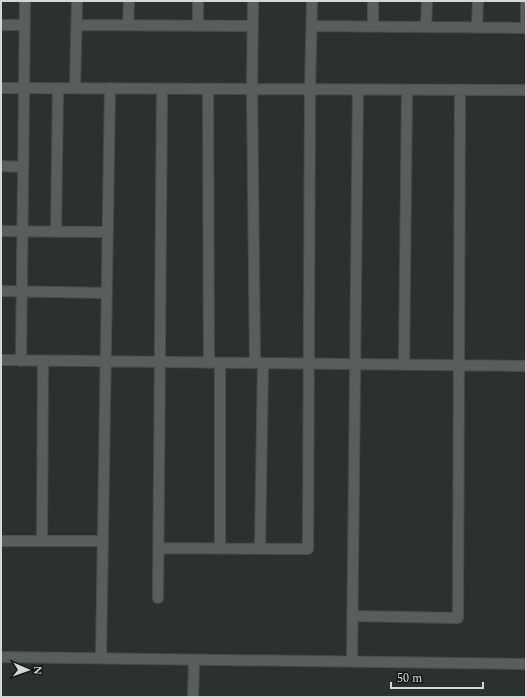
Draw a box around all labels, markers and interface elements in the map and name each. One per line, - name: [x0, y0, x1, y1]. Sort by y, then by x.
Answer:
- north arrow: [8, 650, 48, 690]
- scale bar: [391, 664, 483, 690]
- text: N: [29, 666, 46, 675]
- text: 50 m: [397, 669, 422, 688]

